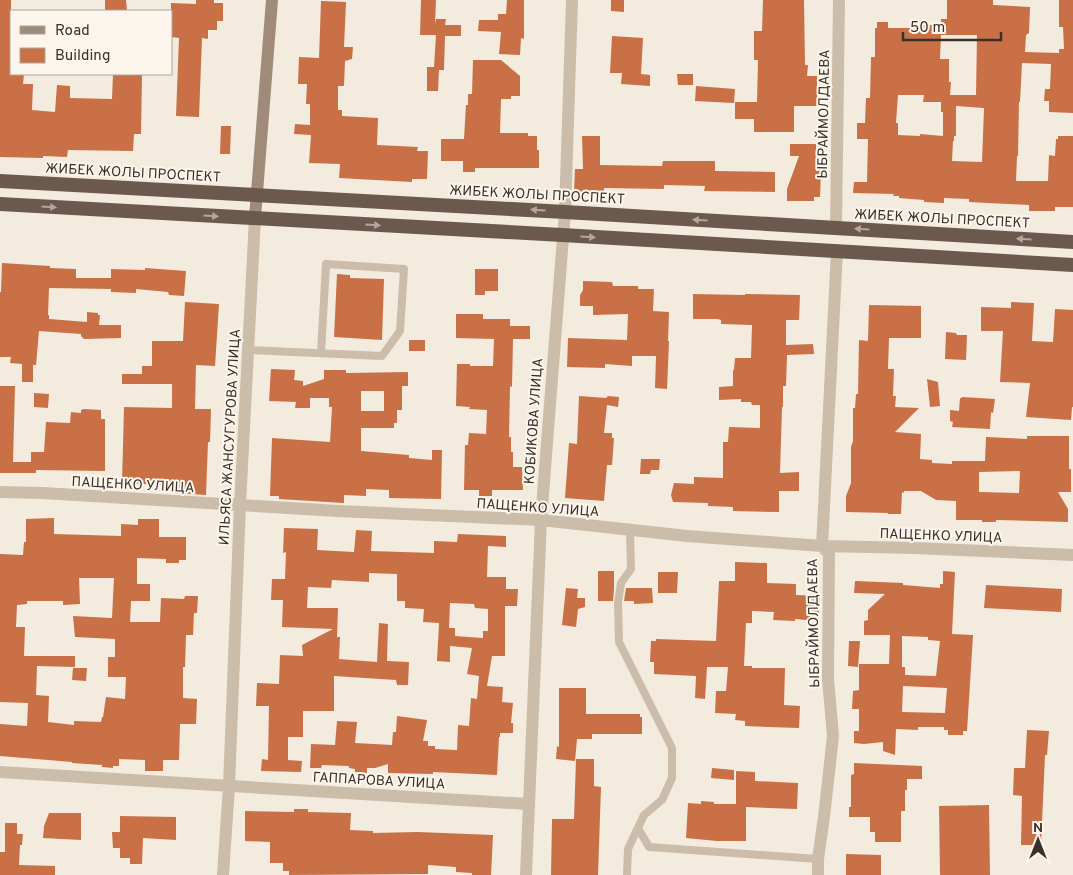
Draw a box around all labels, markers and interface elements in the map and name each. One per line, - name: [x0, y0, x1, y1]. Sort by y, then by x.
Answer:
- legend: [10, 10, 172, 75]
- scale bar: [903, 10, 1000, 42]
- text: 50 m: [910, 19, 945, 38]
- text: Road: [55, 22, 90, 41]
- text: Building: [55, 47, 110, 66]
- street label: ЫБРАЙМОЛДАЕВА: [814, 49, 834, 179]
- street label: ЖИБЕК ЖОЛЫ ПРОСПЕКТ: [45, 160, 221, 187]
- street label: ЖИБЕК ЖОЛЫ ПРОСПЕКТ: [449, 182, 625, 209]
- one-way arrow: [41, 204, 57, 212]
- one-way arrow: [529, 206, 545, 214]
- street label: ЖИБЕК ЖОЛЫ ПРОСПЕКТ: [854, 206, 1030, 233]
- one-way arrow: [203, 212, 219, 220]
- one-way arrow: [692, 215, 708, 223]
- one-way arrow: [365, 221, 381, 229]
- one-way arrow: [854, 225, 870, 233]
- one-way arrow: [580, 233, 596, 241]
- one-way arrow: [1016, 235, 1032, 243]
- street label: ИЛЬЯСА ЖАНСУГУРОВА УЛИЦА: [216, 328, 245, 546]
- street label: КОБИКОВА УЛИЦА: [522, 357, 547, 485]
- street label: ПАЩЕНКО УЛИЦА: [71, 474, 195, 497]
- street label: ПАЩЕНКО УЛИЦА: [476, 496, 600, 521]
- street label: ПАЩЕНКО УЛИЦА: [879, 526, 1003, 547]
- street label: ЫБРАЙМОЛДАЕВА: [804, 558, 824, 688]
- street label: ГАППАРОВА УЛИЦА: [312, 770, 446, 793]
- north arrow: [1013, 815, 1063, 865]
- text: N: [1033, 820, 1043, 837]

